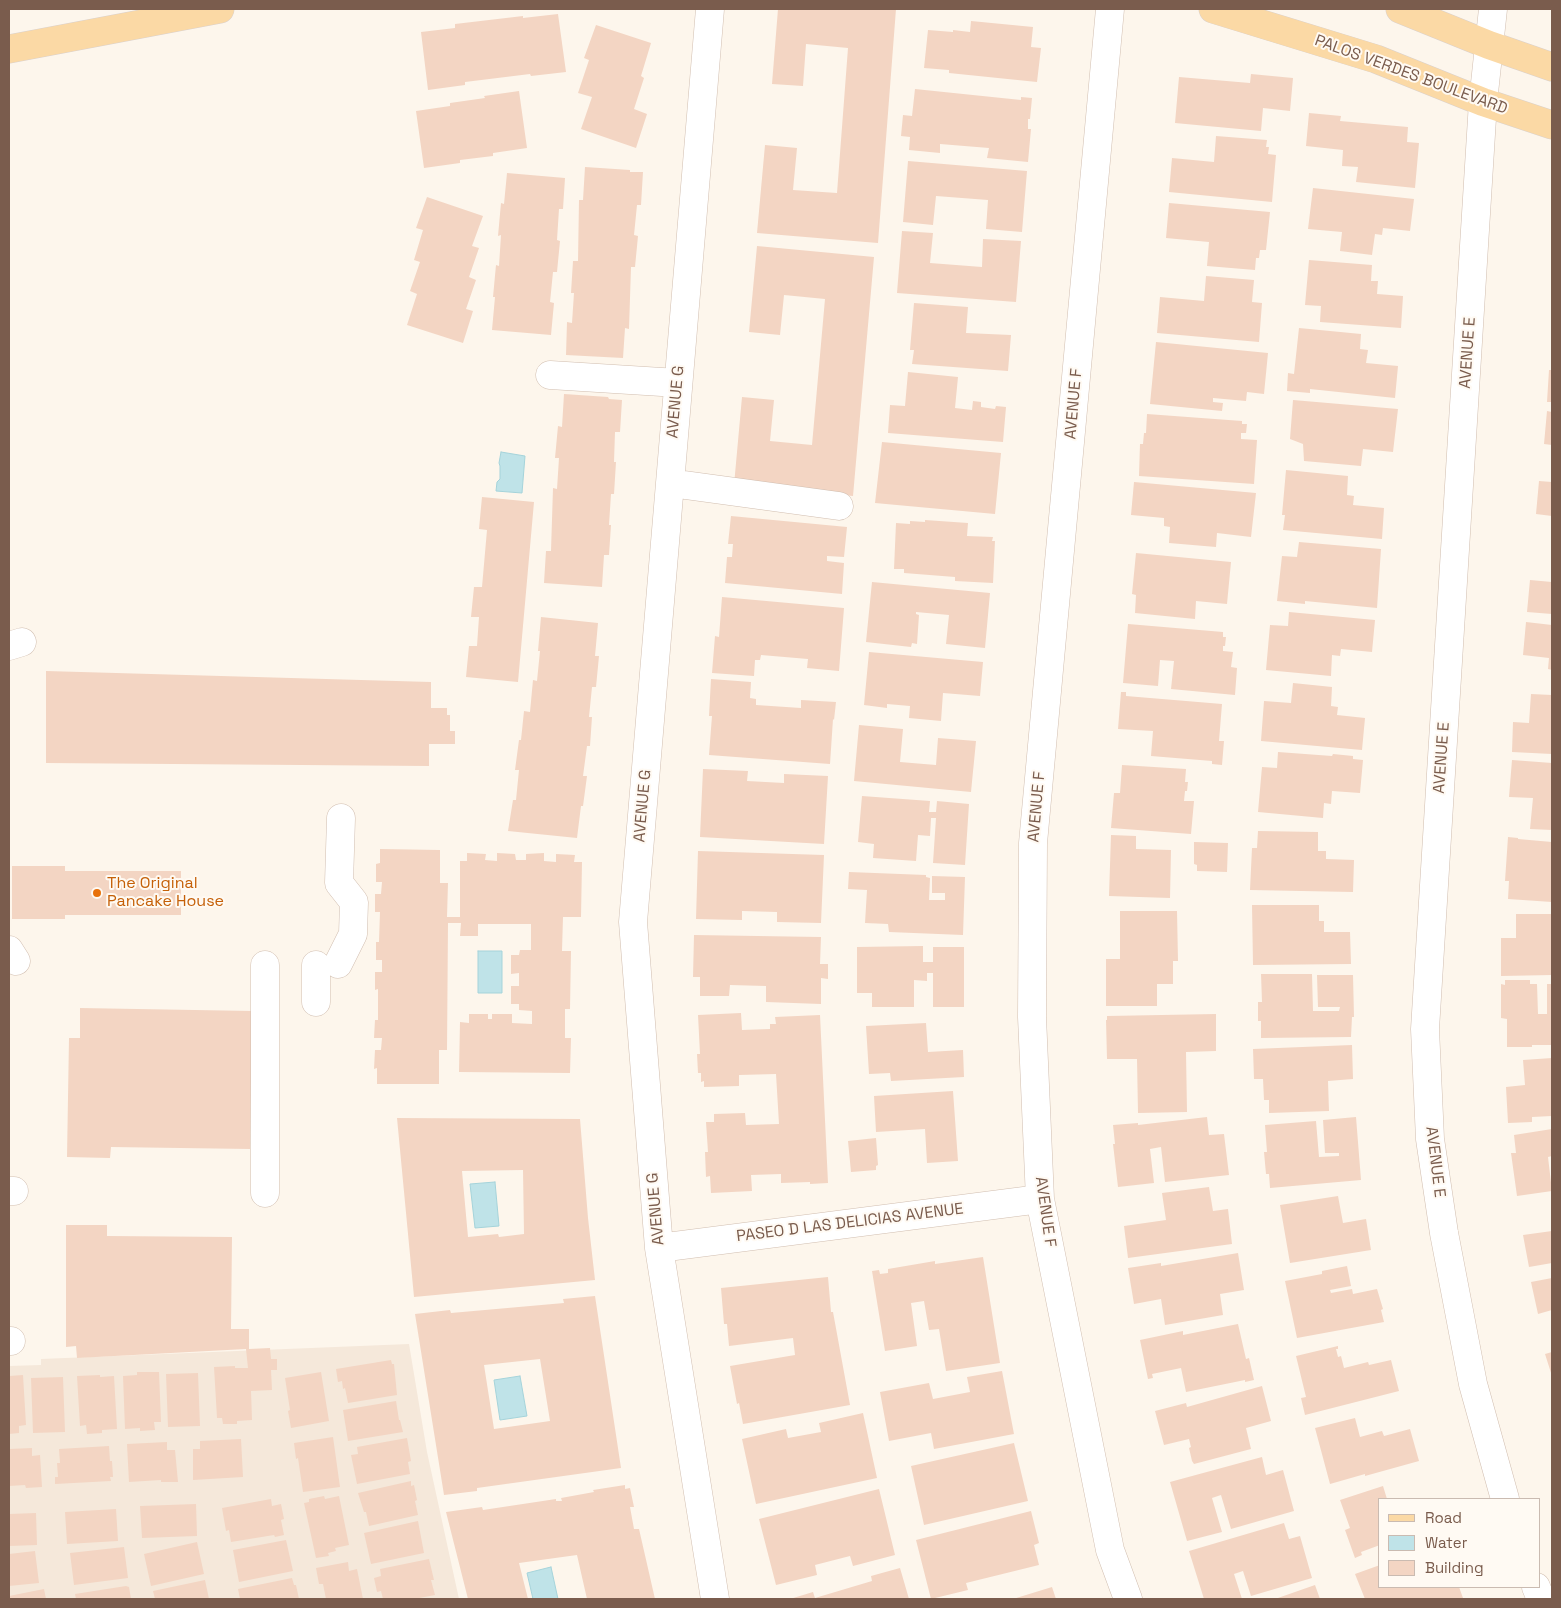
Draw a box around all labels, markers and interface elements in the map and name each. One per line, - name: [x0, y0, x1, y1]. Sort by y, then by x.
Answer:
- street label: PALOS VERDES BOULEVARD: [1312, 31, 1510, 119]
- street label: AVENUE E: [1456, 317, 1480, 389]
- street label: AVENUE G: [663, 365, 689, 439]
- street label: AVENUE F: [1061, 368, 1087, 440]
- street label: AVENUE E: [1430, 722, 1454, 794]
- street label: AVENUE G: [630, 769, 656, 843]
- street label: AVENUE F: [1024, 771, 1050, 843]
- place label: The Original Pancake House: [107, 874, 224, 912]
- marker: The Original Pancake House: [91, 887, 103, 899]
- street label: AVENUE E: [1421, 1125, 1449, 1199]
- street label: AVENUE G: [643, 1172, 669, 1246]
- street label: AVENUE F: [1031, 1175, 1059, 1249]
- street label: PASEO D LAS DELICIAS AVENUE: [735, 1200, 965, 1246]
- legend: [1378, 1498, 1541, 1588]
- text: Road: [1425, 1508, 1462, 1527]
- text: Water: [1425, 1533, 1467, 1552]
- text: Building: [1425, 1558, 1484, 1577]

